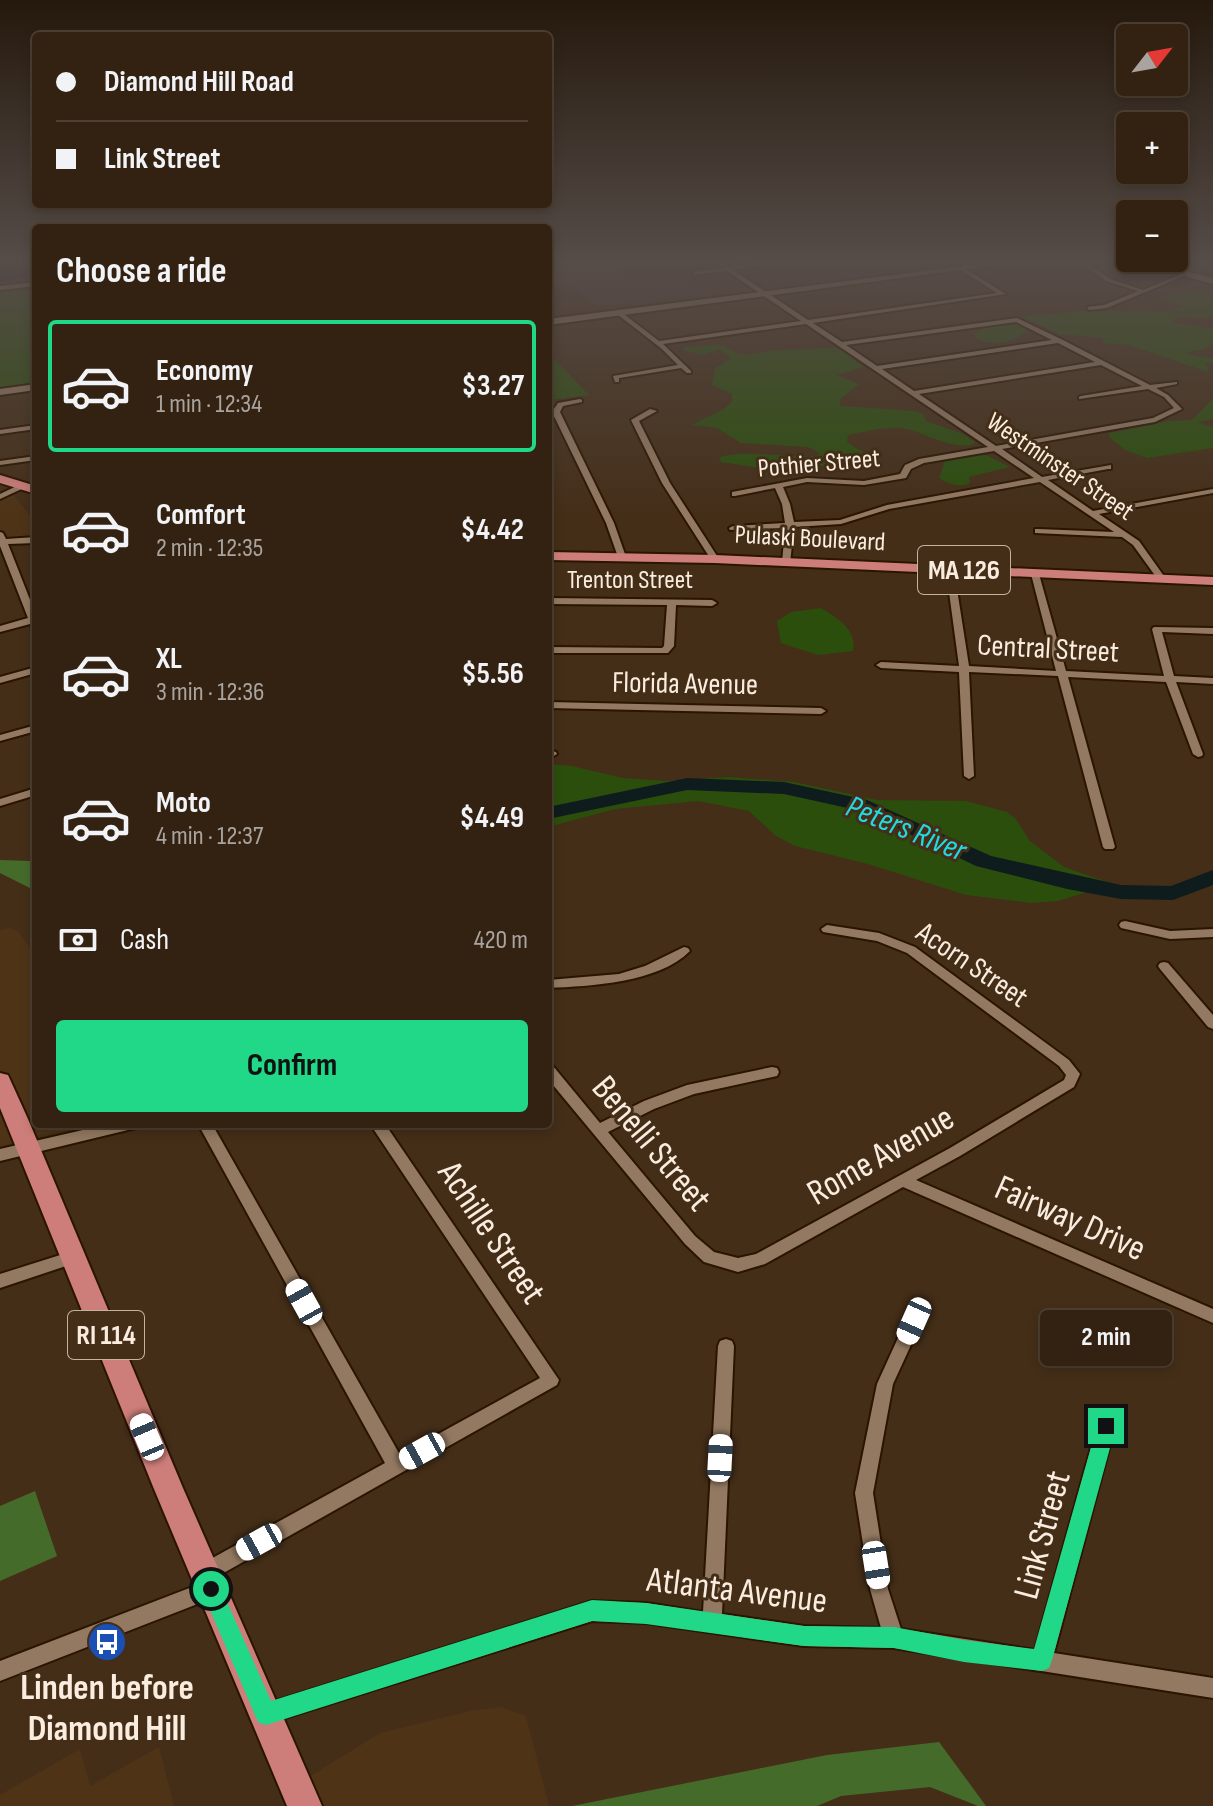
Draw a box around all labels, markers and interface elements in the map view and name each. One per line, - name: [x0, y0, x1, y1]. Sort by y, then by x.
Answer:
- north arrow: [1116, 24, 1188, 96]
- map controls: [1116, 24, 1188, 272]
- text: Diamond Hill Road: [104, 64, 294, 100]
- button: +: [1116, 112, 1188, 184]
- text: Link Street: [104, 141, 220, 177]
- button: −: [1116, 200, 1188, 272]
- text: Choose a ride: [56, 250, 227, 293]
- icon: car: [60, 350, 132, 422]
- text: Economy: [156, 353, 253, 389]
- text: $3.27: [462, 368, 524, 404]
- text: 1 min · 12:34: [156, 389, 262, 420]
- street label: Westminster Street: [981, 406, 1140, 528]
- street label: Pothier Street: [757, 443, 881, 485]
- icon: car: [60, 494, 132, 566]
- text: Comfort: [156, 497, 246, 533]
- text: $4.42: [461, 512, 524, 548]
- street label: Pulaski Boulevard: [734, 520, 886, 558]
- text: 2 min · 12:35: [156, 533, 263, 564]
- road number: MA 126: [918, 546, 1010, 594]
- street label: Trenton Street: [567, 565, 693, 596]
- street label: Central Street: [976, 627, 1120, 671]
- icon: car: [60, 638, 132, 710]
- text: XL: [156, 641, 182, 677]
- text: $5.56: [461, 656, 524, 692]
- street label: Florida Avenue: [612, 665, 758, 703]
- text: 3 min · 12:36: [156, 677, 264, 708]
- icon: car: [60, 782, 132, 854]
- text: Moto: [156, 785, 211, 821]
- water label: Peters River: [840, 787, 973, 871]
- text: $4.49: [459, 800, 524, 836]
- text: 4 min · 12:37: [156, 821, 263, 852]
- street label: Acorn Street: [908, 914, 1035, 1015]
- icon: cash: [56, 918, 100, 962]
- text: Cash: [120, 922, 169, 958]
- text: 420 m: [474, 925, 528, 956]
- button: Confirm: [56, 1020, 528, 1112]
- street label: Benelli Street: [582, 1068, 720, 1220]
- street label: Rome Avenue: [800, 1097, 962, 1215]
- street label: Achille Street: [427, 1153, 554, 1312]
- street label: Fairway Drive: [988, 1167, 1152, 1271]
- car: [282, 1275, 326, 1329]
- car: [893, 1294, 935, 1348]
- callout: 2 min: [1040, 1310, 1172, 1366]
- road number: RI 114: [68, 1311, 144, 1359]
- text: 2 min: [1081, 1322, 1131, 1353]
- route end: [1088, 1408, 1124, 1444]
- car: [127, 1410, 167, 1464]
- car: [395, 1429, 449, 1473]
- car: [707, 1433, 733, 1483]
- street label: Link Street: [1005, 1466, 1081, 1604]
- car: [232, 1520, 286, 1564]
- car: [860, 1539, 892, 1591]
- street label: Atlanta Avenue: [644, 1559, 829, 1623]
- route start: [193, 1571, 229, 1607]
- bus stop icon: Linden before Diamond Hill: [86, 1621, 128, 1663]
- place label: Linden before Diamond Hill: [20, 1667, 194, 1751]

